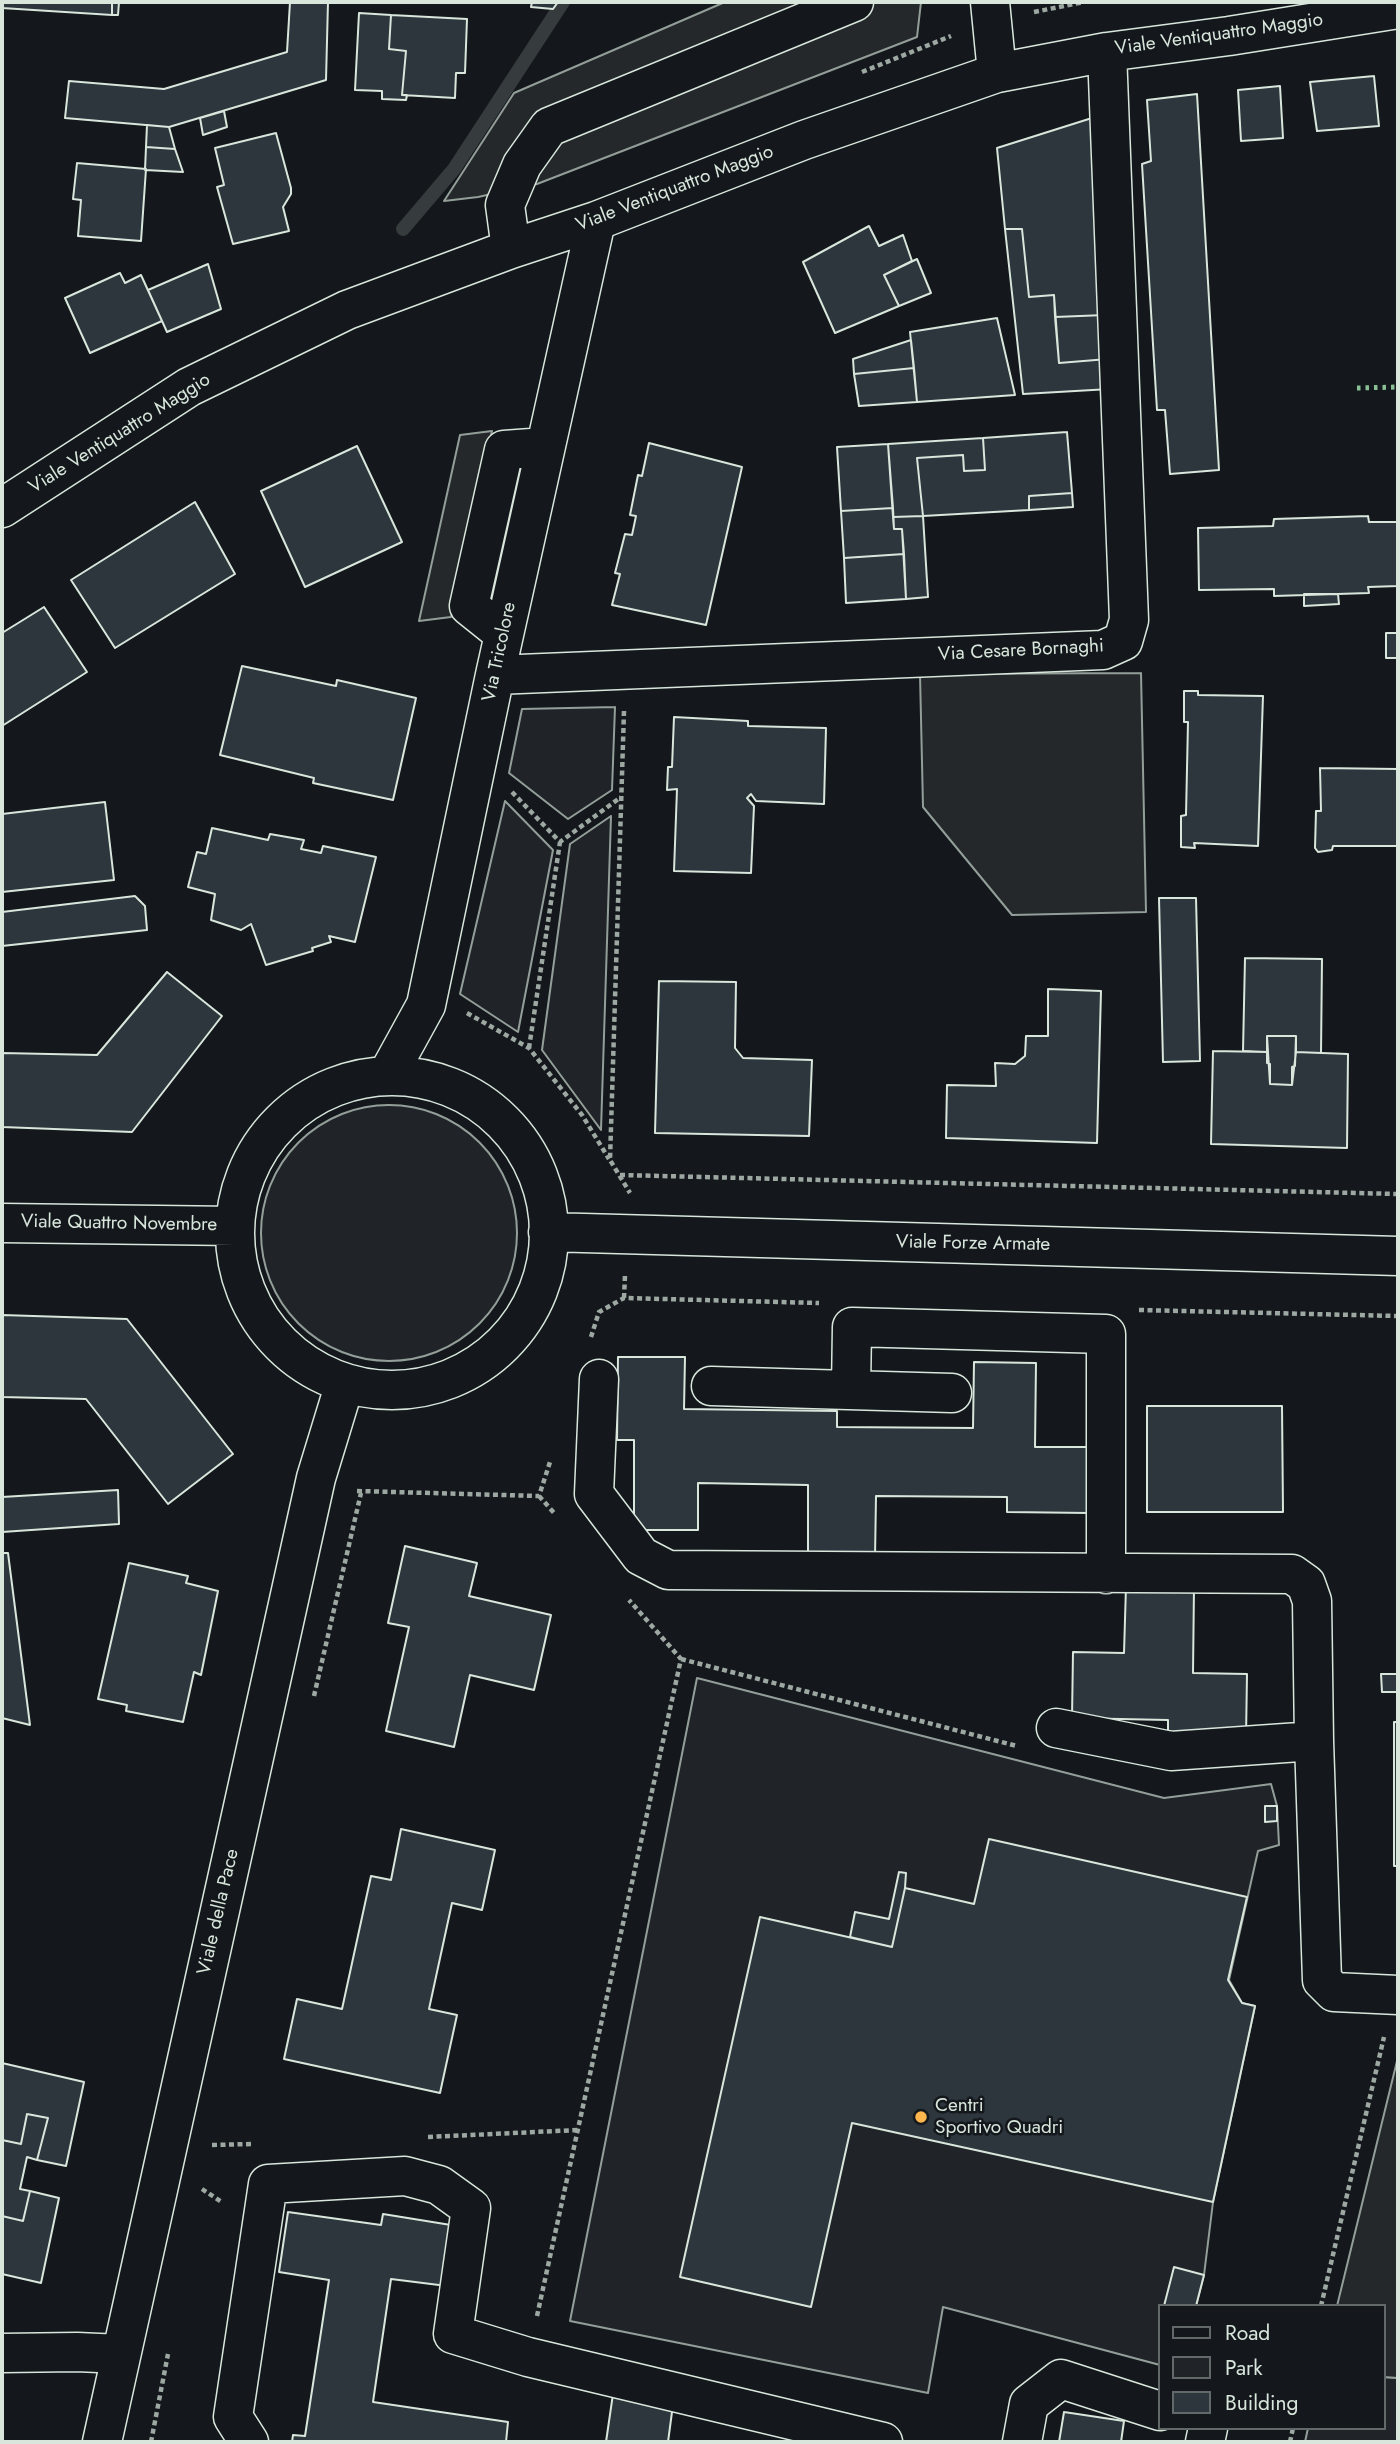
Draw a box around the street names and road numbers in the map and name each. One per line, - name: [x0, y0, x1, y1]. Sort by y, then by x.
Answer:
- street label: Viale Ventiquattro Maggio: [1114, 9, 1324, 61]
- street label: Viale Ventiquattro Maggio: [573, 141, 777, 237]
- street label: Viale Ventiquattro Maggio: [25, 369, 215, 499]
- street label: Via Tricolore: [478, 600, 522, 704]
- street label: Via Cesare Bornaghi: [938, 635, 1104, 667]
- street label: Viale Quattro Novembre: [21, 1211, 217, 1237]
- street label: Viale Forze Armate: [896, 1231, 1050, 1257]
- street label: Viale della Pace: [193, 1847, 245, 1977]

